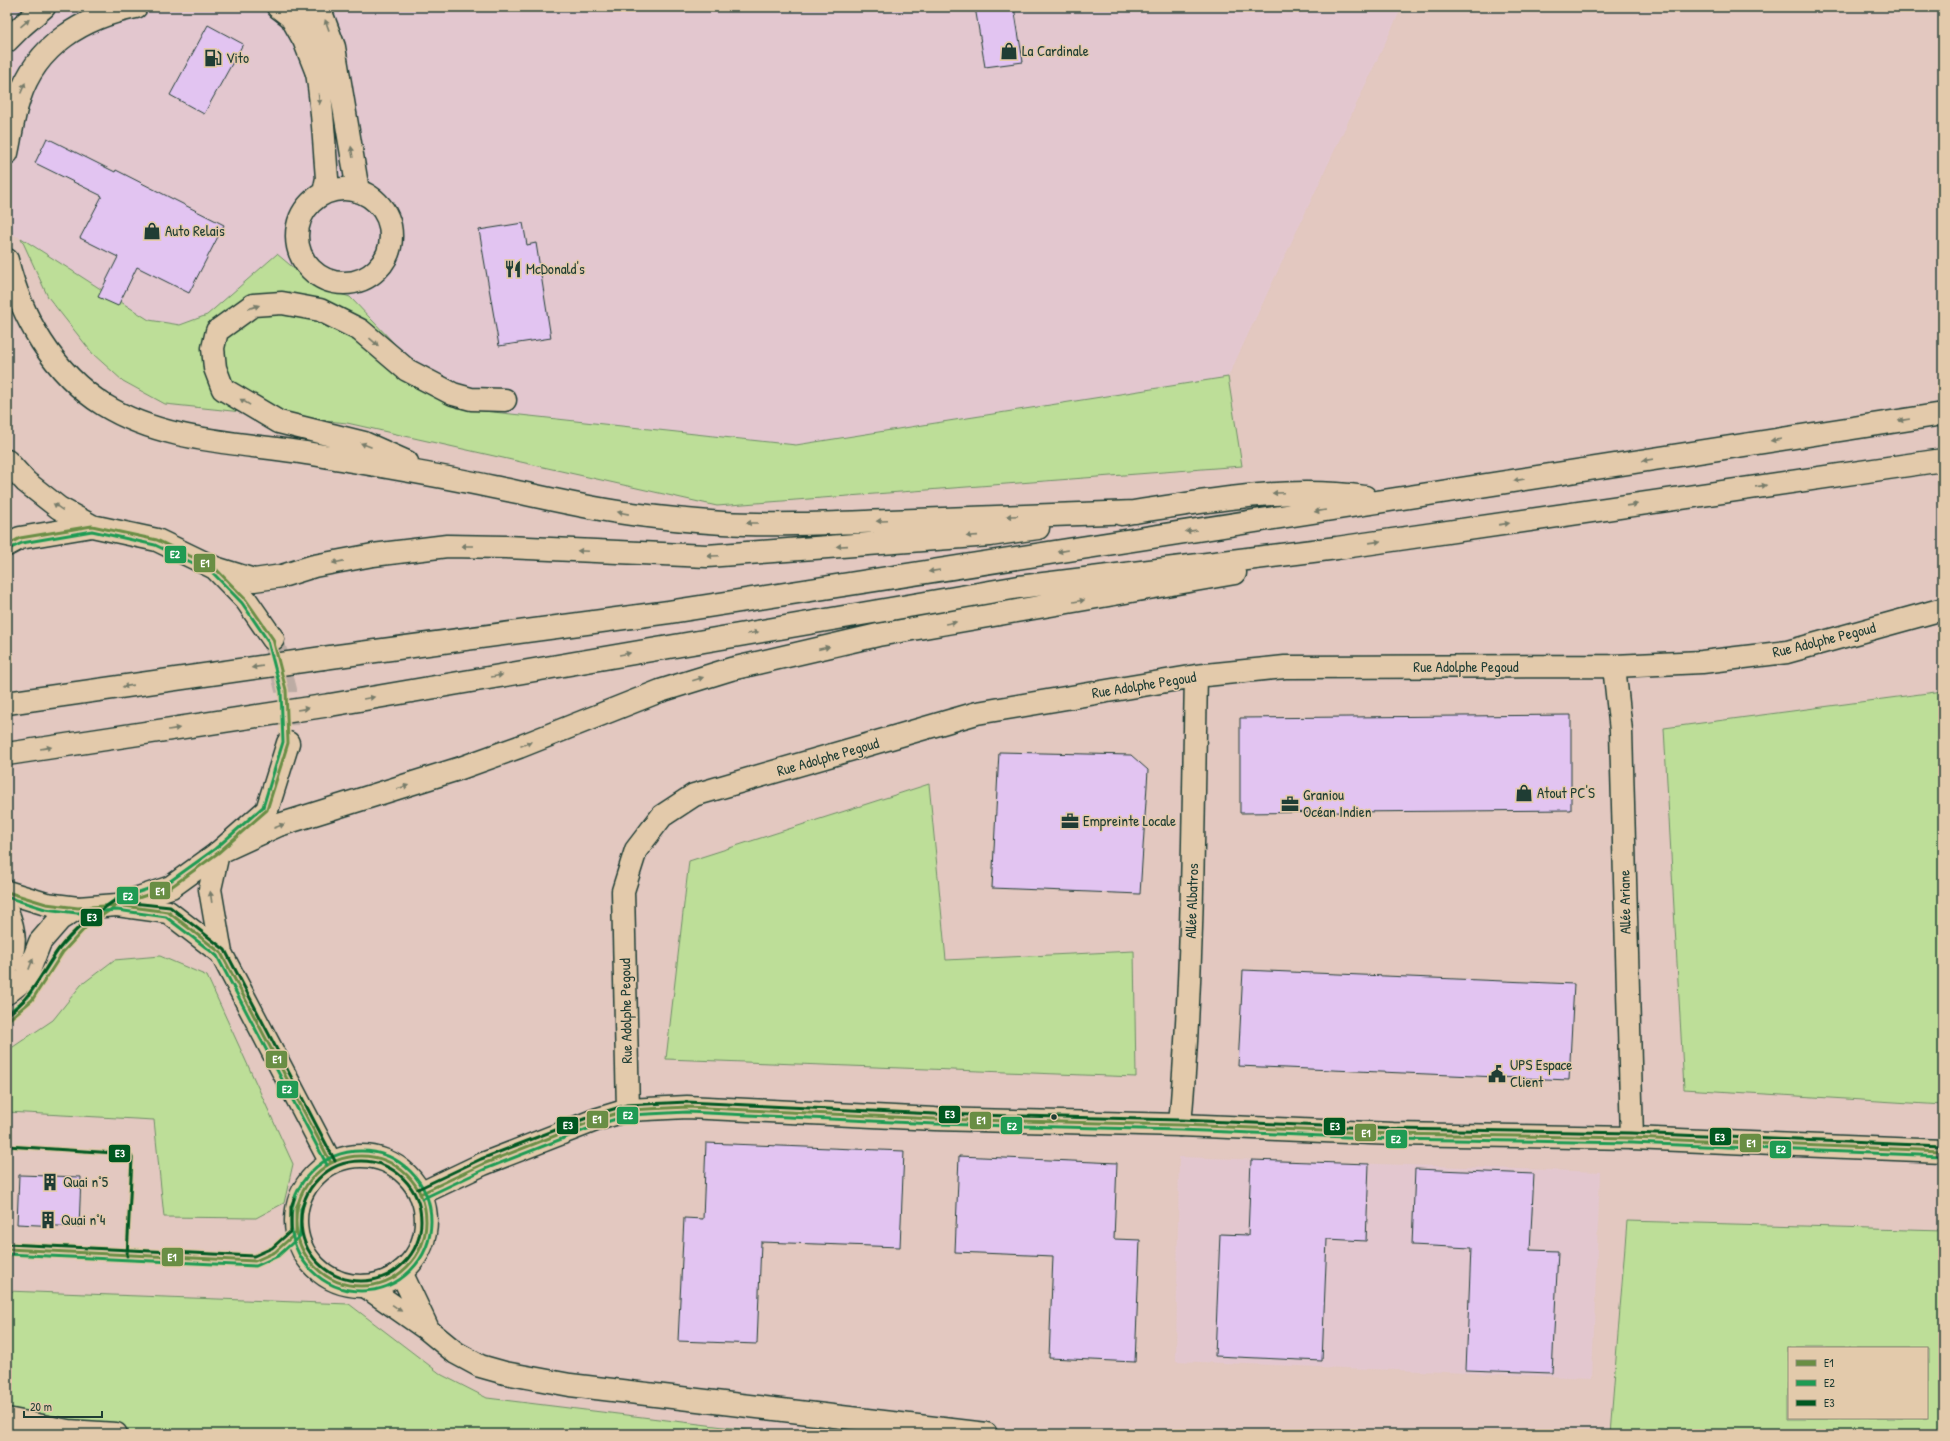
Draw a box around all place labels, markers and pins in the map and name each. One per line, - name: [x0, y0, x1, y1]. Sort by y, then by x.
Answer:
- place label: La Cardinale: [1022, 40, 1089, 61]
- shop icon: La Cardinale: [999, 41, 1019, 61]
- place label: Vito: [226, 47, 249, 68]
- fuel station icon: Vito: [203, 48, 223, 68]
- place label: Auto Relais: [165, 220, 225, 241]
- shop icon: Auto Relais: [142, 221, 162, 241]
- place label: McDonald's: [526, 258, 585, 279]
- restaurant icon: McDonald's: [503, 259, 523, 279]
- place label: Atout PC'S: [1537, 782, 1595, 803]
- shop icon: Atout PC'S: [1514, 783, 1534, 803]
- place label: Graniou Océan Indien: [1303, 784, 1372, 822]
- office icon: Graniou Océan Indien: [1280, 794, 1300, 814]
- place label: Empreinte Locale: [1083, 810, 1176, 831]
- office icon: Empreinte Locale: [1060, 811, 1080, 831]
- place label: UPS Espace Client: [1510, 1054, 1572, 1092]
- public building icon: UPS Espace Client: [1487, 1064, 1507, 1084]
- unlabelled marker: [1049, 1112, 1059, 1122]
- place label: Quai n°5: [63, 1171, 109, 1192]
- building icon: Quai n°5: [40, 1172, 60, 1192]
- place label: Quai n°4: [61, 1209, 106, 1230]
- building icon: Quai n°4: [38, 1210, 58, 1230]

